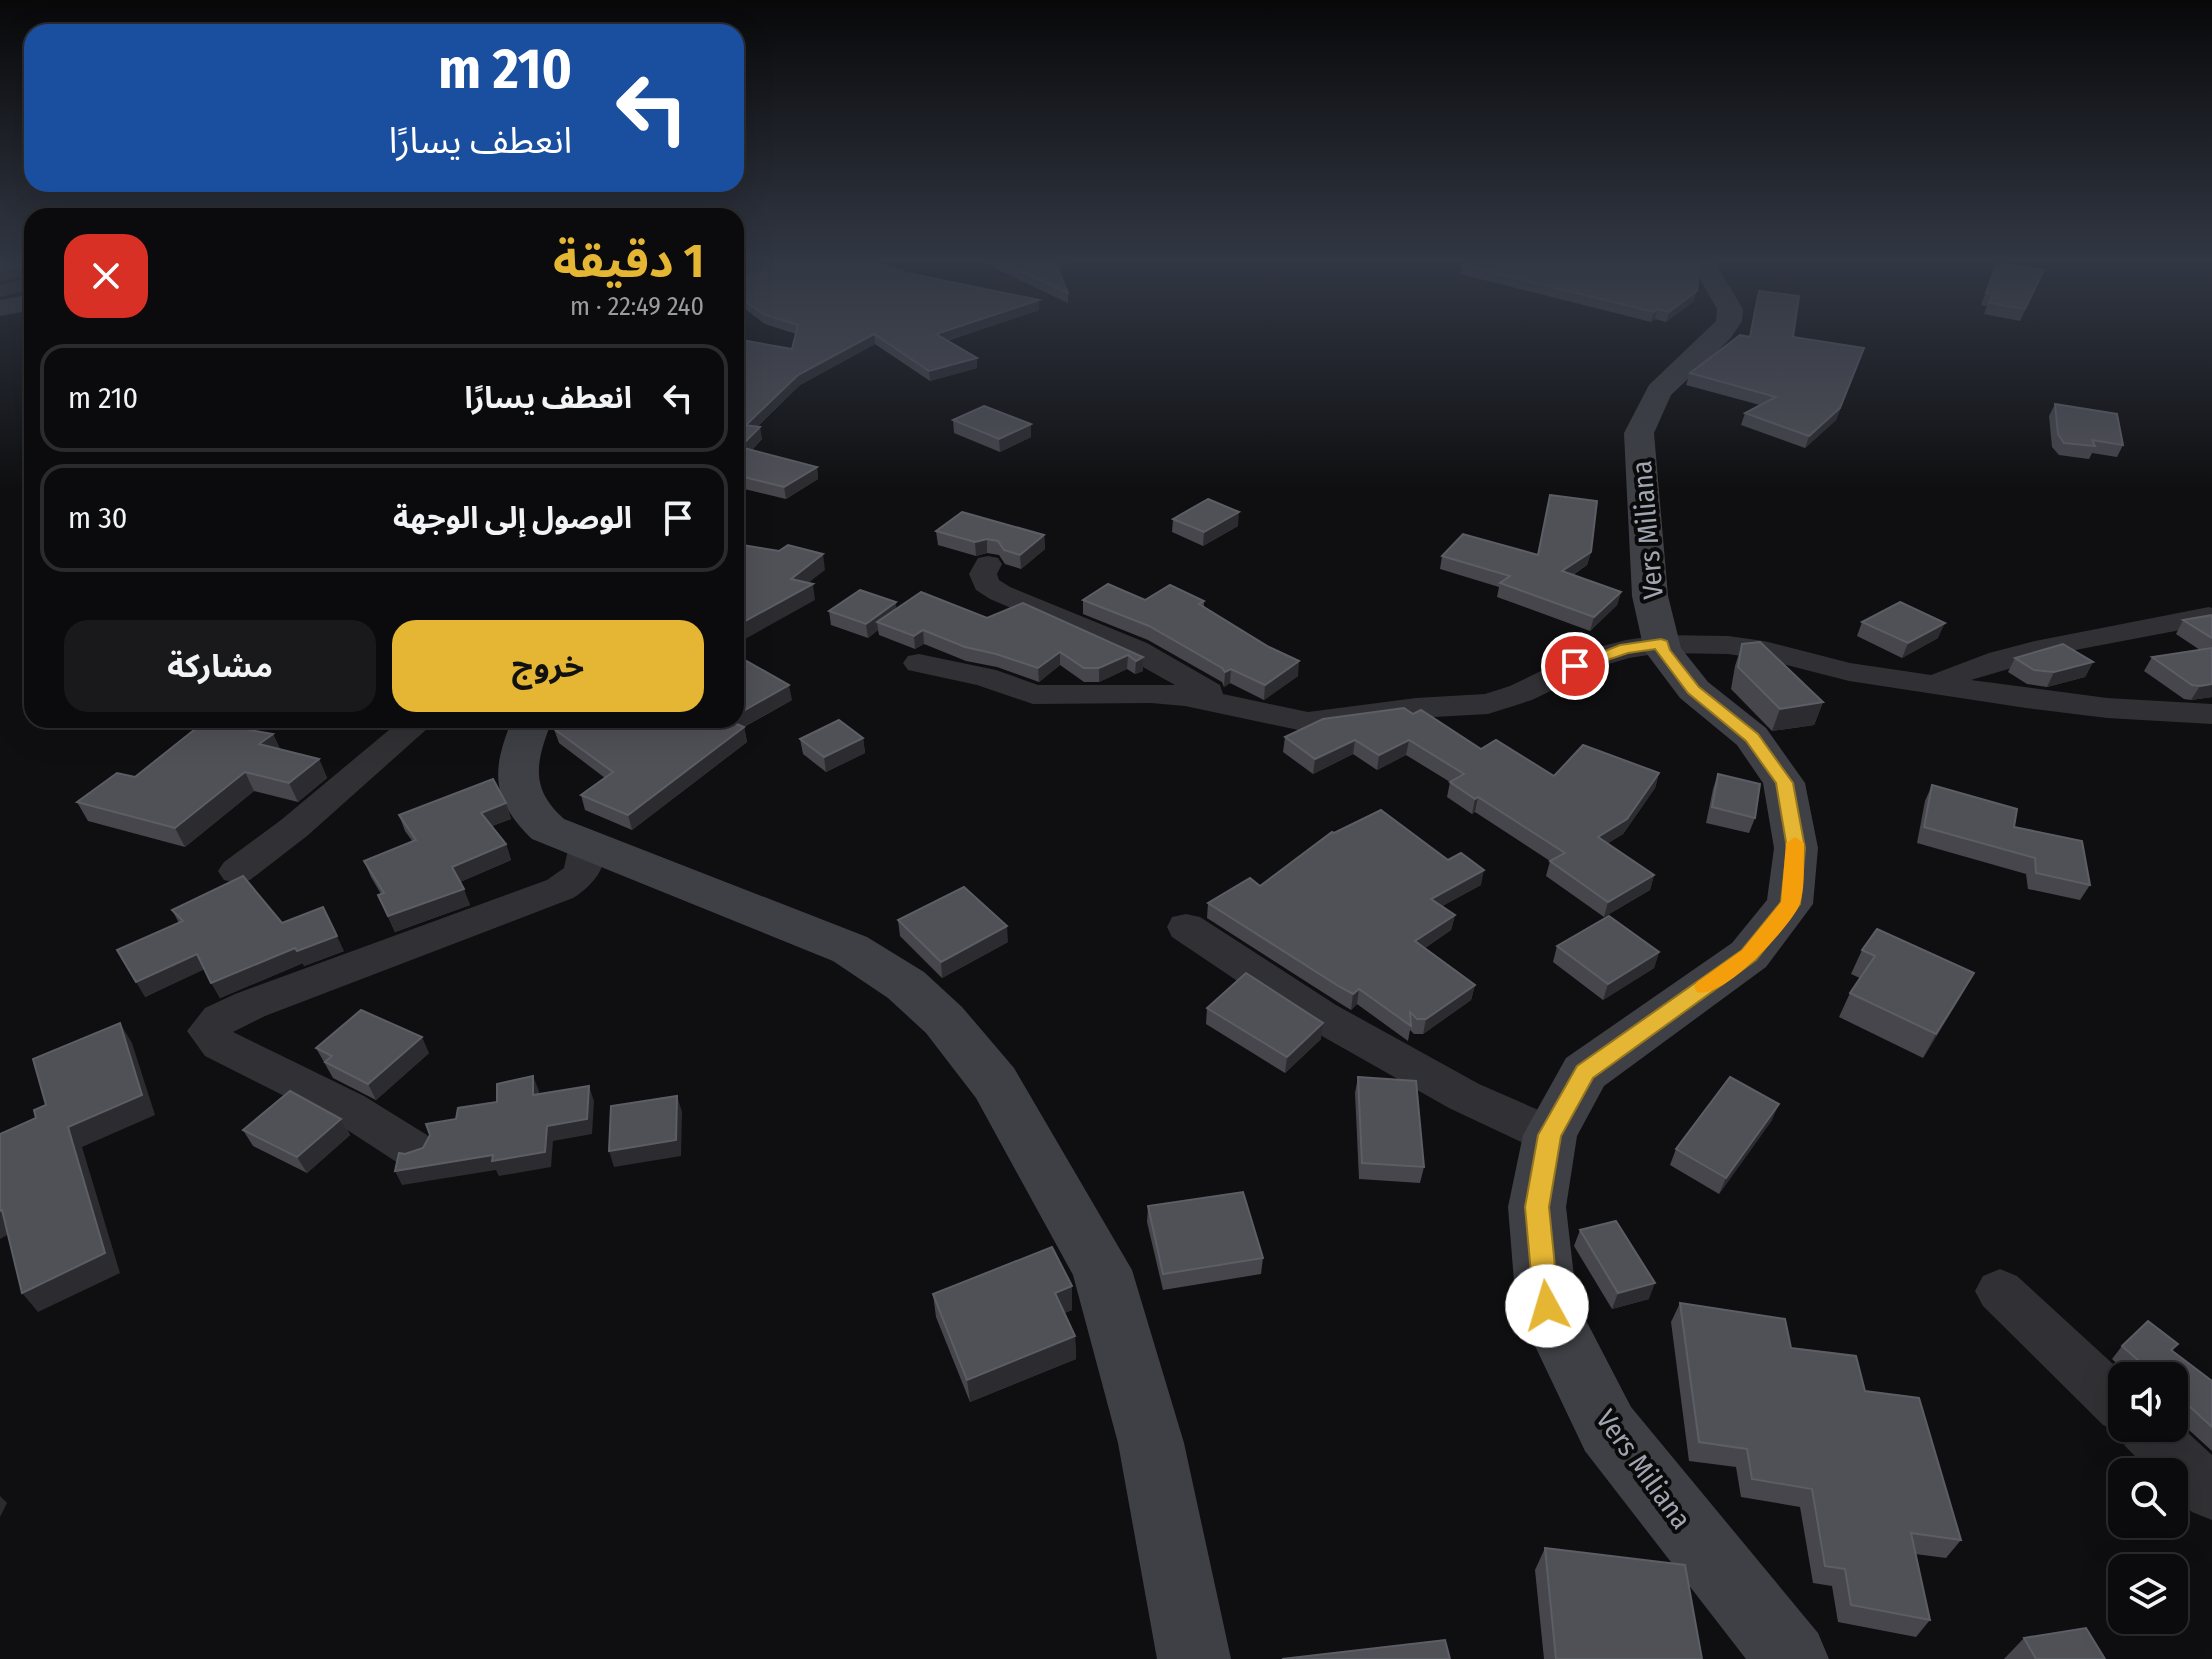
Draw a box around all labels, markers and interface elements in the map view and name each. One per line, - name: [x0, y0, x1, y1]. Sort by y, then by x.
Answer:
- text: 210 m: [438, 36, 572, 103]
- icon: left: [600, 56, 704, 160]
- text: انعطف يسارًا: [389, 119, 572, 163]
- text: 1 دقيقة: [553, 232, 704, 290]
- button: close: [64, 234, 148, 318]
- text: 240 m · 22:49: [570, 291, 704, 322]
- icon: left: [656, 376, 700, 420]
- text: 210 m: [68, 380, 138, 416]
- text: انعطف يسارًا: [465, 380, 632, 416]
- street label: Vers Miliana: [1625, 459, 1670, 601]
- icon: arrive: [656, 496, 700, 540]
- text: 30 m: [68, 500, 127, 536]
- text: الوصول إلى الوجهة: [393, 500, 632, 536]
- button: مشاركة: [64, 620, 376, 712]
- button: خروج: [392, 620, 704, 712]
- pin: [1541, 632, 1609, 700]
- icon: arrive: [1553, 644, 1597, 688]
- position arrow: [1505, 1264, 1589, 1348]
- map controls: [2108, 1362, 2188, 1634]
- button: sound: [2108, 1362, 2188, 1442]
- street label: Vers Miliana: [1589, 1403, 1698, 1535]
- button: search: [2108, 1458, 2188, 1538]
- button: layers: [2108, 1554, 2188, 1634]

